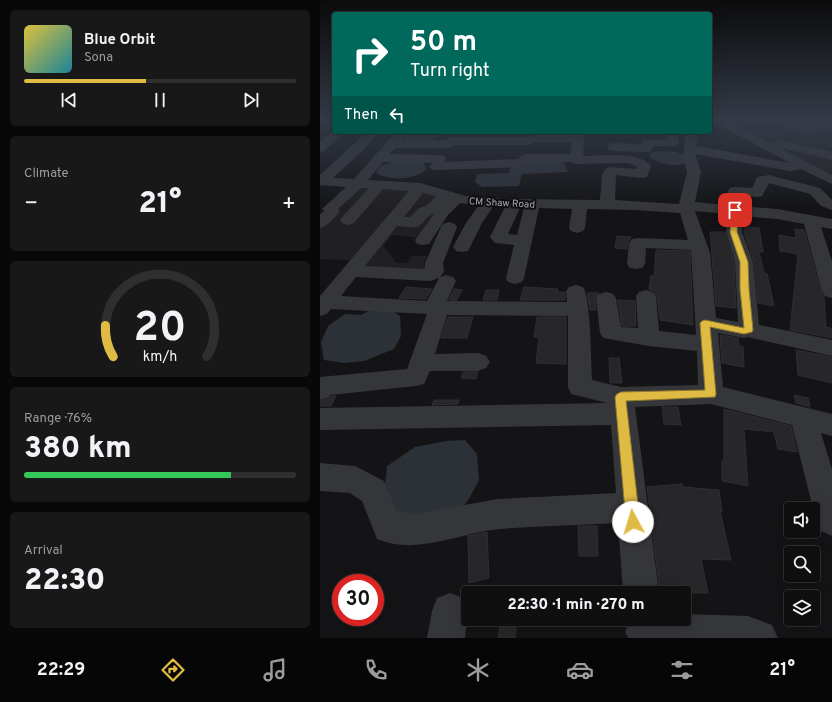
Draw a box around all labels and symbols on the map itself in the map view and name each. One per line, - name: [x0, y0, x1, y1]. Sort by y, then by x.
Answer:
- pin: [718, 193, 752, 227]
- street label: CM Shaw Road: [468, 195, 535, 212]
- position arrow: [612, 501, 654, 543]
- speed limit sign: 30: [332, 574, 384, 626]

